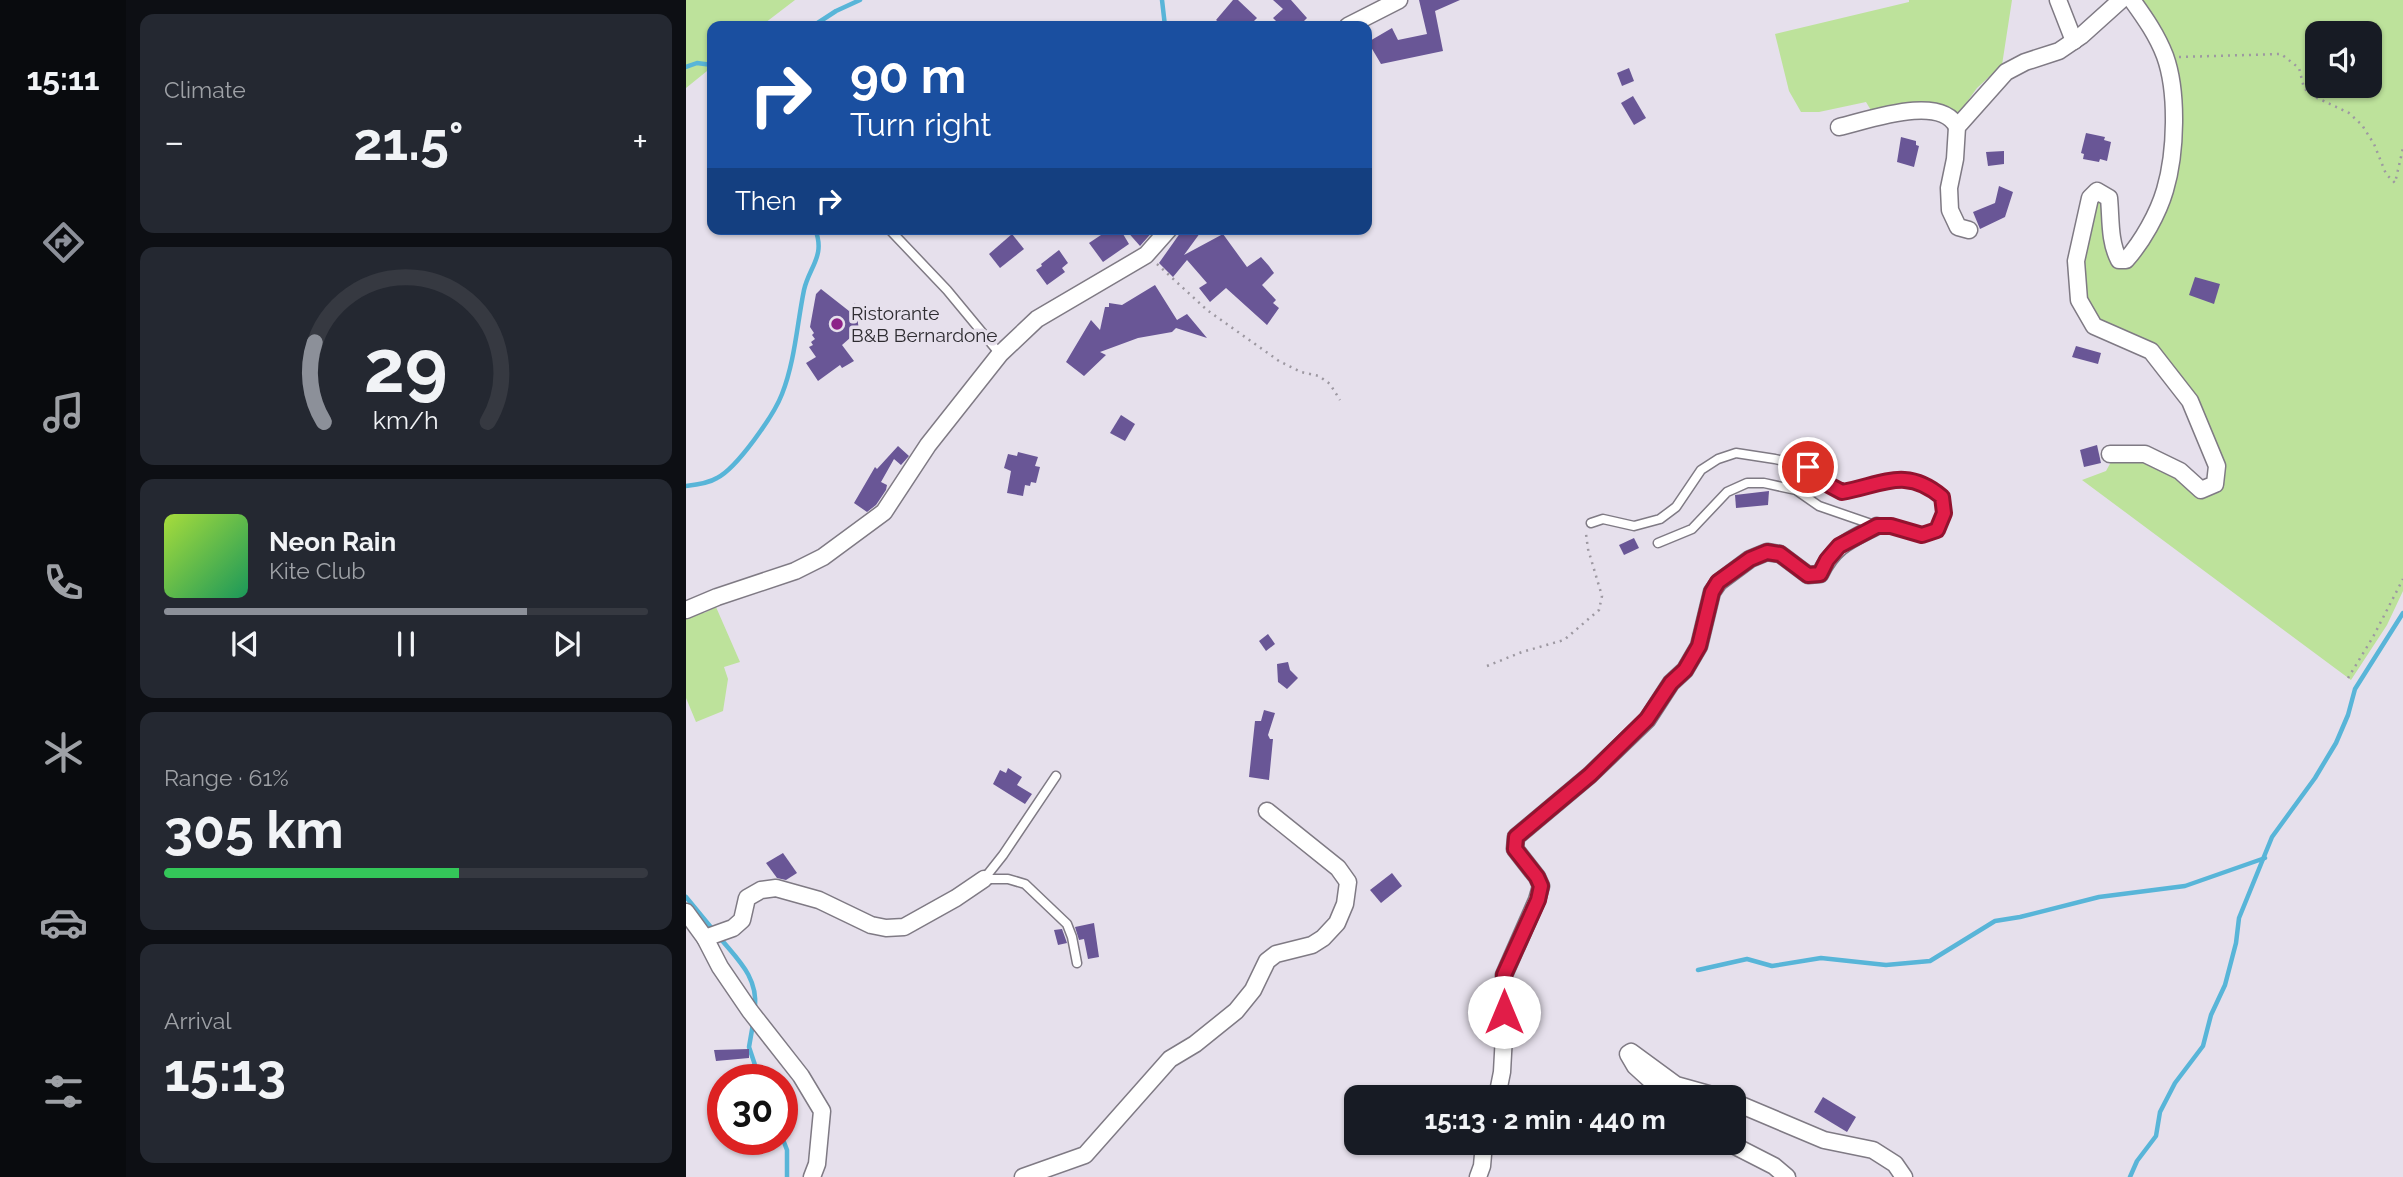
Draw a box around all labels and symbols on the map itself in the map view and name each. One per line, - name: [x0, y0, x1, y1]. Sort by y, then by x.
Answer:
- place label: Ristorante B&B Bernardone: [851, 302, 998, 346]
- marker: Ristorante B&B Bernardone: [829, 316, 845, 332]
- pin: [1778, 437, 1838, 497]
- position arrow: [1467, 975, 1541, 1049]
- speed limit sign: 30: [707, 1064, 798, 1155]

